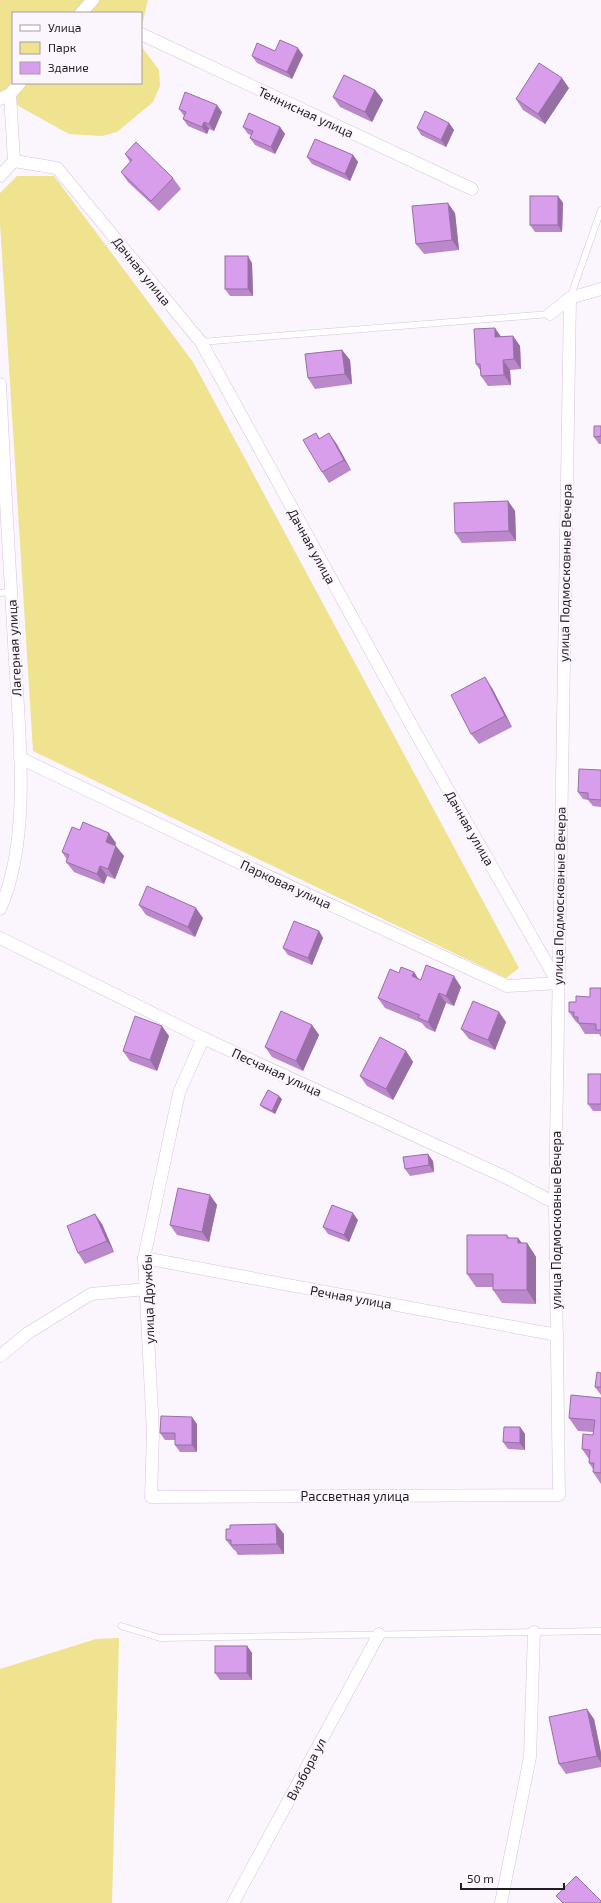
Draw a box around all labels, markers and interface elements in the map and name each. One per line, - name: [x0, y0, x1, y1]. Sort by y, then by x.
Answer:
- legend: [12, 12, 142, 84]
- text: Улица: [48, 20, 81, 34]
- text: Парк: [48, 40, 77, 54]
- text: Здание: [48, 60, 89, 74]
- street label: Теннисная улица: [256, 83, 356, 141]
- street label: Дачная улица: [109, 233, 175, 309]
- street label: улица Подмосковные Вечера: [555, 484, 575, 662]
- street label: Дачная улица: [285, 505, 339, 587]
- street label: Лагерная улица: [3, 599, 25, 697]
- street label: Дачная улица: [442, 788, 498, 868]
- street label: улица Подмосковные Вечера: [549, 807, 569, 985]
- street label: Парковая улица: [238, 856, 334, 912]
- street label: Песчаная улица: [230, 1044, 324, 1100]
- street label: улица Подмосковные Вечера: [548, 1131, 564, 1309]
- street label: улица Дружбы: [138, 1254, 158, 1344]
- street label: Речная улица: [309, 1282, 393, 1312]
- street label: Рассветная улица: [301, 1488, 409, 1504]
- street label: Визбора ул: [283, 1735, 329, 1803]
- scale bar: [461, 1865, 564, 1891]
- text: 50 m: [467, 1871, 494, 1885]

